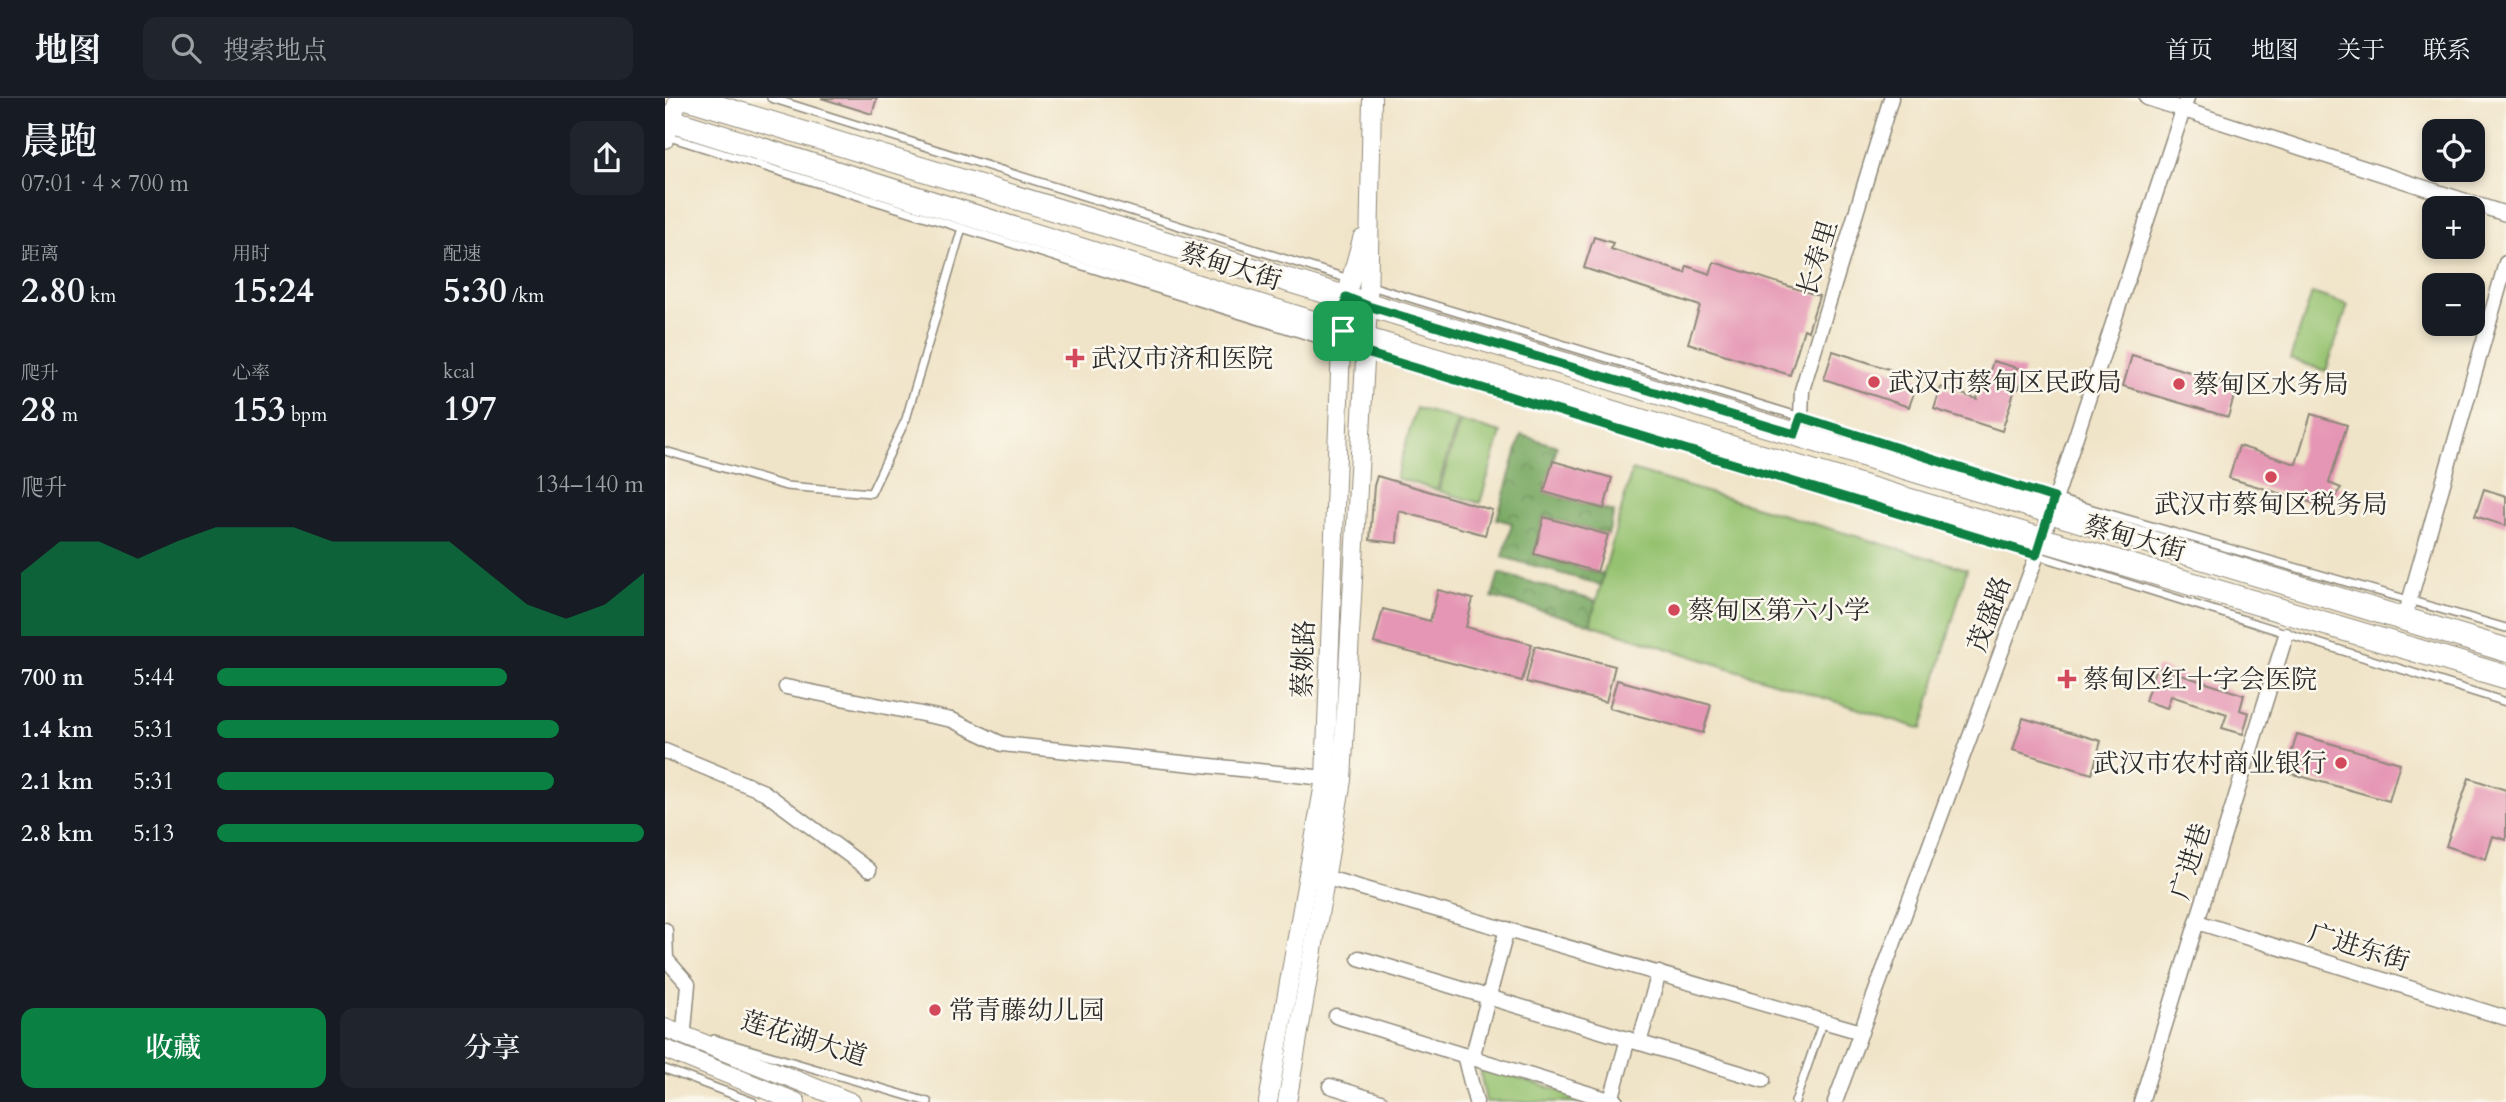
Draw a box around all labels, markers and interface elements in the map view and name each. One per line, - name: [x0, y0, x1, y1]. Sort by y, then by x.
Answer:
- search box: [143, 17, 633, 80]
- text: 地图: [35, 28, 101, 73]
- icon: search: [167, 29, 205, 67]
- text: 搜索地点: [223, 33, 327, 68]
- text: 首页: [2165, 34, 2213, 67]
- text: 地图: [2251, 34, 2299, 67]
- text: 关于: [2337, 34, 2385, 67]
- text: 联系: [2423, 34, 2471, 67]
- text: 晨跑: [21, 116, 97, 168]
- map controls: [2422, 119, 2485, 336]
- button: locate: [2422, 119, 2485, 182]
- button: share: [570, 121, 644, 195]
- text: 07:01 · 4 × 700 m: [21, 168, 189, 199]
- button: +: [2422, 196, 2485, 259]
- street label: 长寿里: [1789, 216, 1846, 301]
- street label: 蔡甸大街: [1176, 235, 1286, 298]
- text: 距离: [21, 241, 59, 267]
- text: 用时: [232, 241, 270, 267]
- text: 配速: [443, 241, 481, 267]
- text: 2.80: [21, 267, 85, 315]
- text: 15:24: [232, 267, 314, 315]
- text: 5:30: [443, 267, 507, 315]
- button: −: [2422, 273, 2485, 336]
- text: km: [85, 283, 116, 309]
- text: /km: [507, 283, 544, 309]
- pin: [1313, 301, 1373, 361]
- icon: arrive: [1324, 312, 1362, 350]
- place label: 武汉市济和医院: [1091, 341, 1273, 376]
- marker: 武汉市济和医院: [1065, 348, 1085, 368]
- text: kcal: [443, 359, 475, 385]
- text: 爬升: [21, 360, 59, 386]
- text: 心率: [232, 360, 270, 386]
- place label: 武汉市蔡甸区民政局: [1888, 365, 2122, 400]
- place label: 蔡甸区水务局: [2193, 367, 2349, 402]
- marker: 武汉市蔡甸区民政局: [1866, 374, 1882, 390]
- marker: 蔡甸区水务局: [2171, 376, 2187, 392]
- text: 197: [443, 385, 497, 433]
- text: 28: [21, 386, 57, 434]
- text: 153: [232, 386, 286, 434]
- text: m: [57, 402, 78, 428]
- text: bpm: [286, 402, 327, 428]
- text: 134–140 m: [535, 469, 644, 500]
- marker: 武汉市蔡甸区税务局: [2263, 469, 2279, 485]
- text: 爬升: [21, 472, 67, 503]
- place label: 武汉市蔡甸区税务局: [2154, 487, 2388, 522]
- street label: 蔡甸大街: [2080, 507, 2190, 570]
- street label: 茂盛路: [1960, 572, 2019, 657]
- place label: 蔡甸区第六小学: [1688, 593, 1870, 628]
- marker: 蔡甸区第六小学: [1666, 602, 1682, 618]
- street label: 蔡姚路: [1285, 619, 1322, 699]
- text: 700 m: [21, 662, 84, 693]
- text: 5:44: [133, 662, 174, 693]
- place label: 蔡甸区红十字会医院: [2083, 662, 2317, 697]
- marker: 蔡甸区红十字会医院: [2057, 669, 2077, 689]
- text: 1.4 km: [21, 714, 93, 745]
- text: 5:31: [133, 714, 174, 745]
- place label: 武汉市农村商业银行: [2093, 746, 2327, 781]
- marker: 武汉市农村商业银行: [2333, 755, 2349, 771]
- text: 2.1 km: [21, 766, 93, 797]
- text: 5:31: [133, 766, 174, 797]
- text: 2.8 km: [21, 818, 93, 849]
- text: 5:13: [133, 818, 174, 849]
- street label: 广进巷: [2162, 819, 2219, 904]
- street label: 广进东街: [2304, 916, 2414, 979]
- place label: 常青藤幼儿园: [949, 993, 1105, 1028]
- marker: 常青藤幼儿园: [927, 1002, 943, 1018]
- street label: 莲花湖大道: [737, 1003, 871, 1074]
- button: 收藏: [21, 1008, 326, 1088]
- button: 分享: [340, 1008, 644, 1088]

